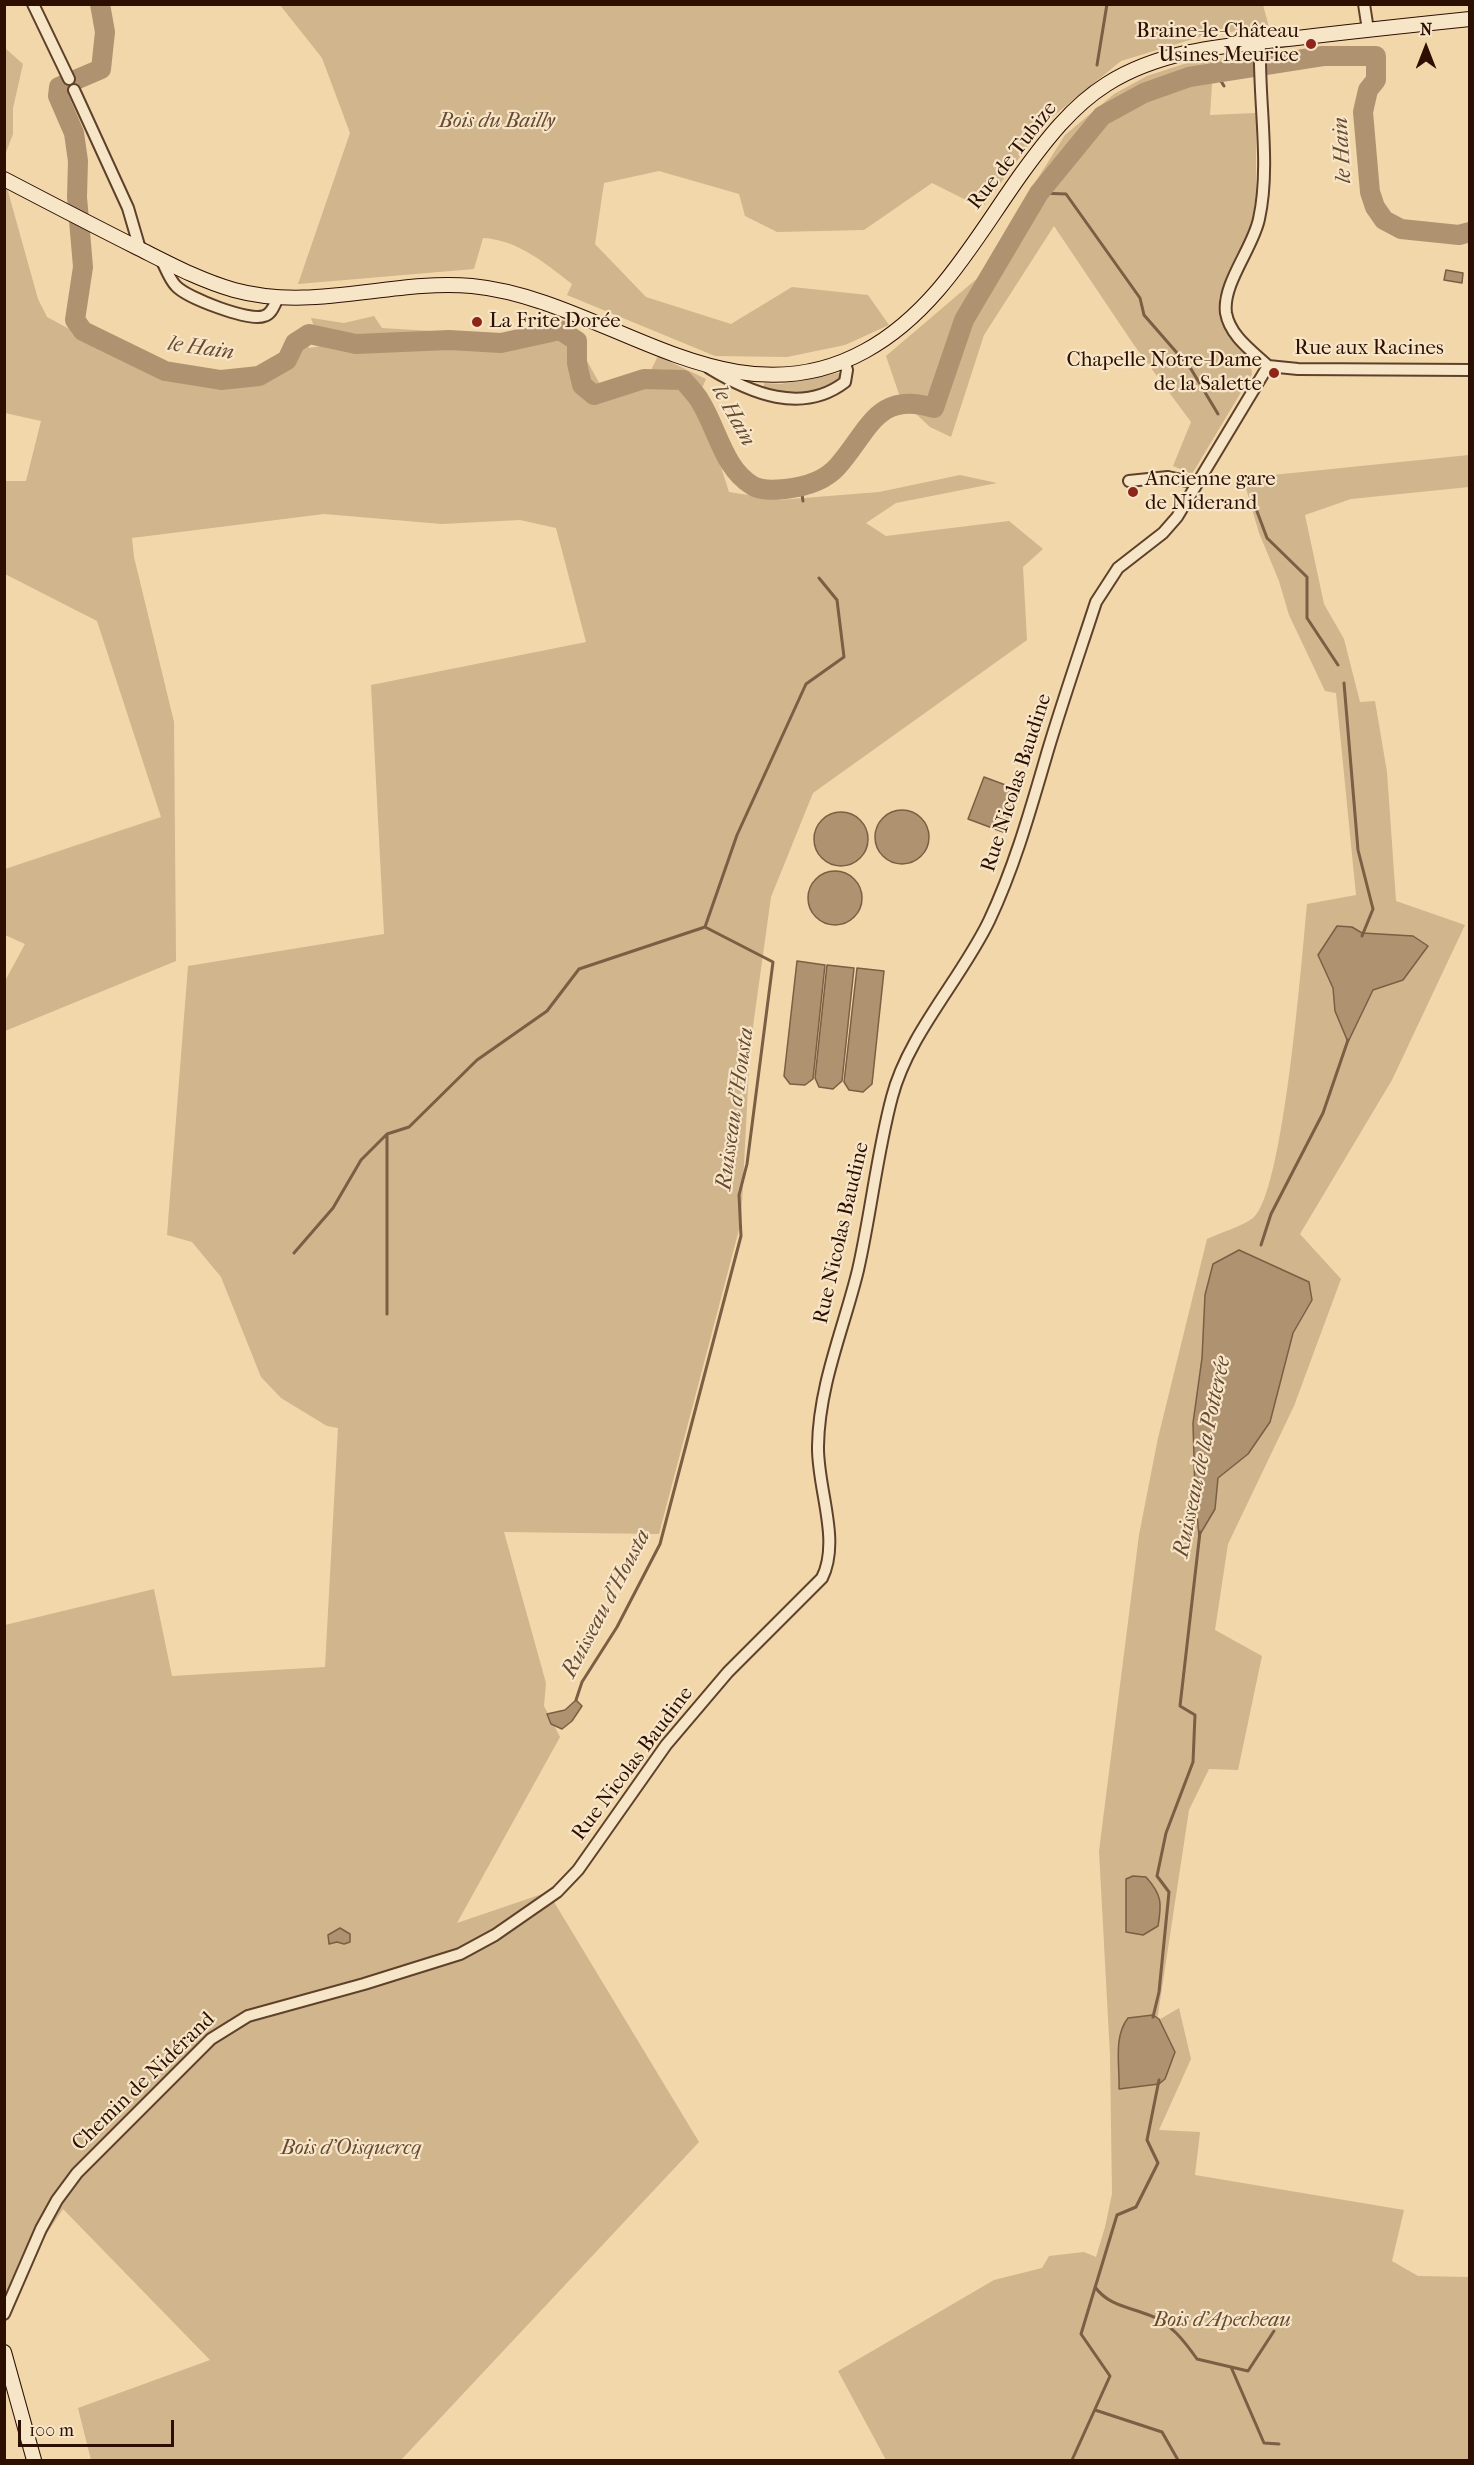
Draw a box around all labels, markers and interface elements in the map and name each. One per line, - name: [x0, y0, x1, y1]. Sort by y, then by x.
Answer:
- north arrow: [1396, 18, 1456, 78]
- place label: Braine-le-Château Usines Meurice: [1136, 19, 1299, 69]
- text: N: [1420, 20, 1432, 39]
- marker: Braine-le-Château Usines Meurice: [1304, 37, 1318, 51]
- street label: Rue de Tubize: [963, 97, 1063, 215]
- park label: Bois du Bailly: [439, 109, 555, 135]
- water label: le Hain: [1328, 116, 1358, 184]
- place label: La Frite Dorée: [489, 309, 621, 335]
- marker: La Frite Dorée: [470, 315, 484, 329]
- water label: le Hain: [166, 331, 236, 367]
- street label: Rue aux Racines: [1294, 336, 1444, 362]
- place label: Chapelle Notre-Dame de la Salette: [1067, 348, 1262, 398]
- marker: Chapelle Notre-Dame de la Salette: [1267, 366, 1281, 380]
- water label: le Hain: [705, 381, 761, 451]
- place label: Ancienne gare de Niderand: [1145, 467, 1276, 517]
- marker: Ancienne gare de Niderand: [1126, 485, 1140, 499]
- street label: Rue Nicolas Baudine: [976, 691, 1058, 875]
- water label: Ruisseau d'Housta: [712, 1026, 760, 1192]
- street label: Rue Nicolas Baudine: [809, 1140, 875, 1326]
- water label: Ruisseau de la Potterée: [1169, 1354, 1237, 1560]
- water label: Ruisseau d'Housta: [557, 1525, 657, 1683]
- street label: Rue Nicolas Baudine: [567, 1682, 699, 1846]
- street label: Chemin de Nidérand: [67, 2007, 221, 2157]
- park label: Bois d'Oisquercq: [281, 2136, 421, 2162]
- park label: Bois d'Apecheau: [1153, 2308, 1291, 2334]
- scale bar: [21, 2408, 177, 2446]
- text: 100 m: [29, 2420, 74, 2441]

